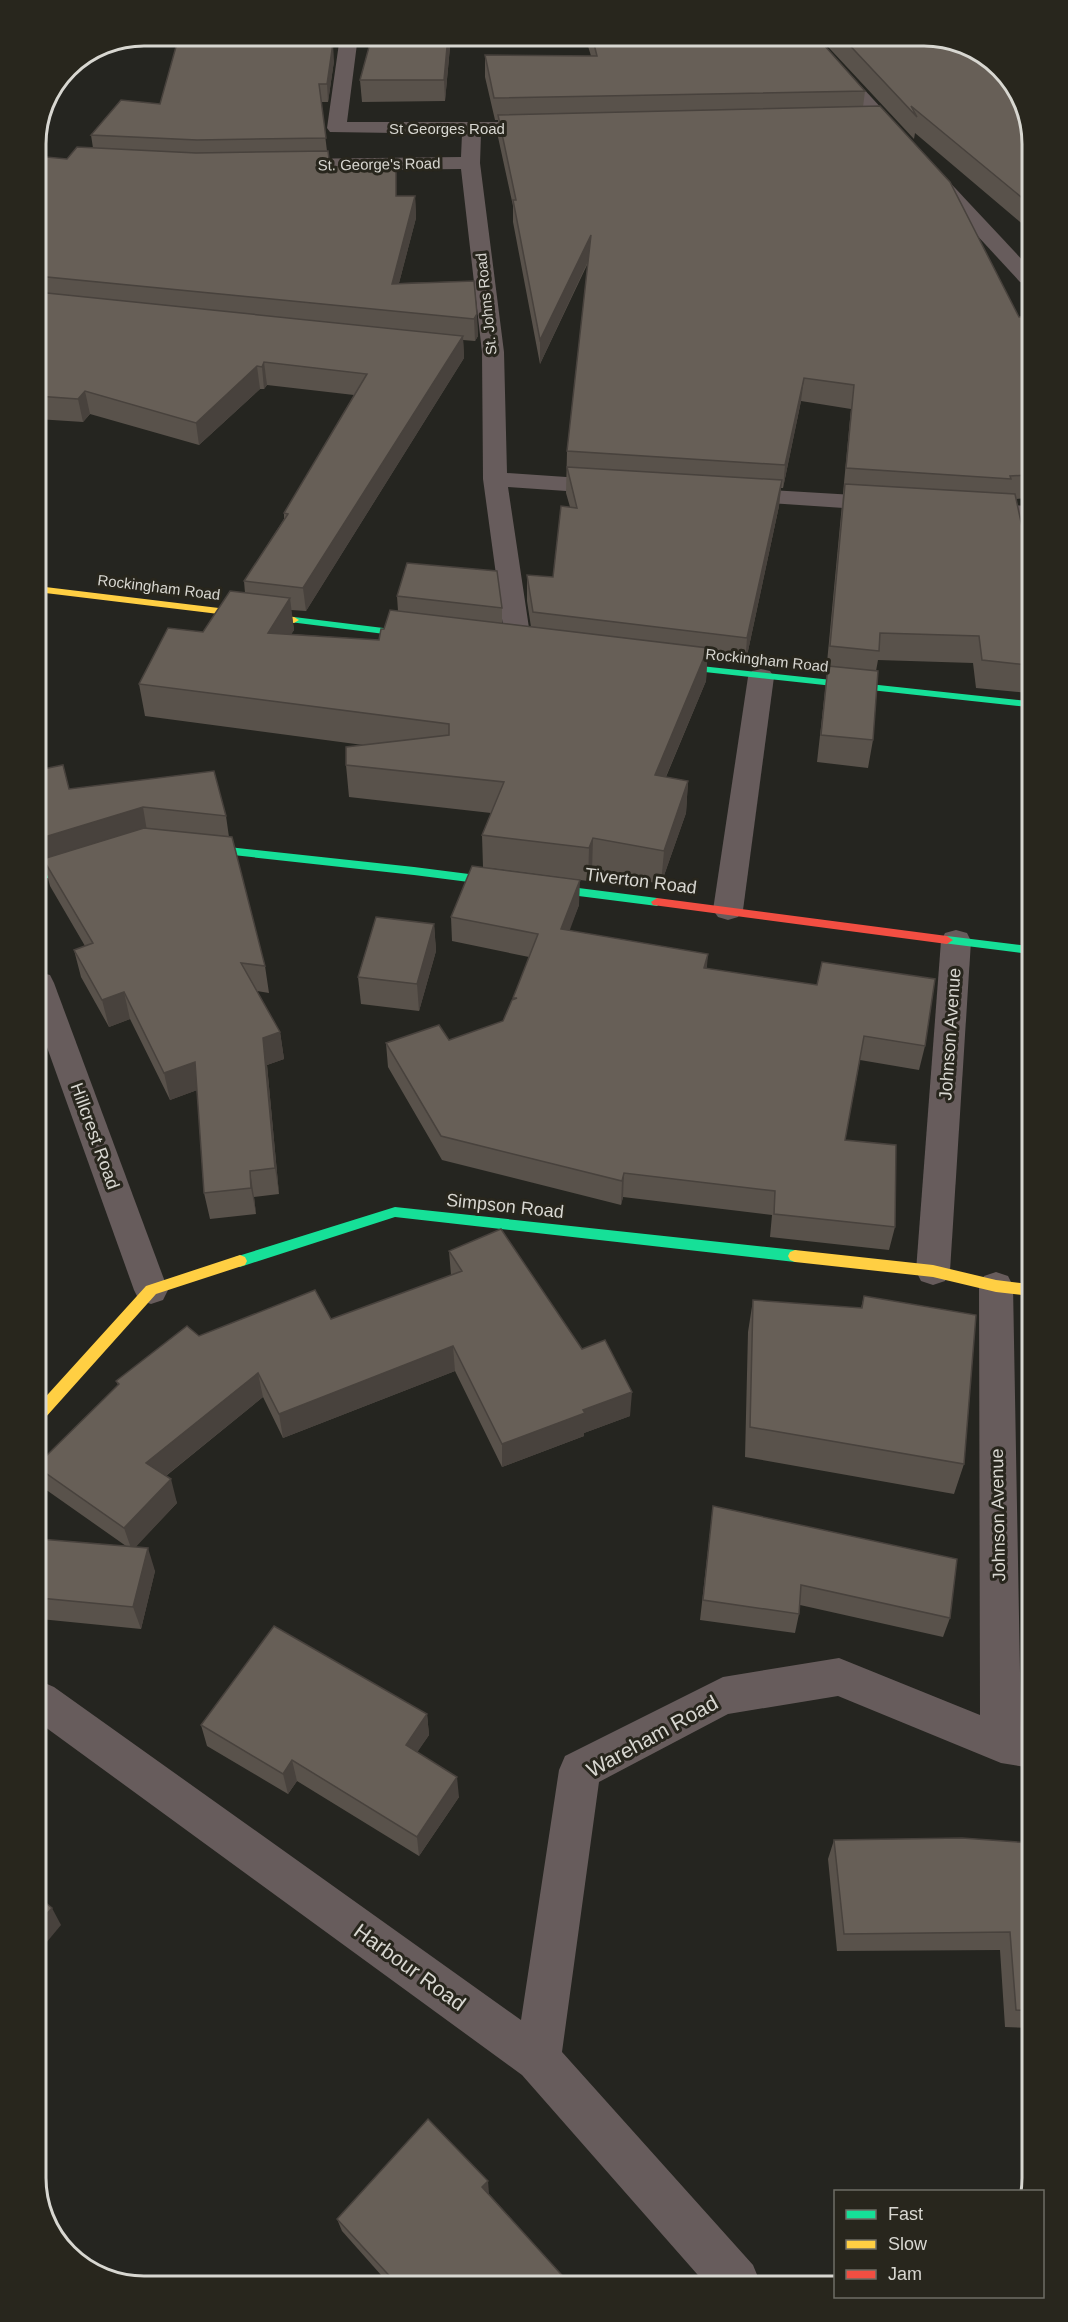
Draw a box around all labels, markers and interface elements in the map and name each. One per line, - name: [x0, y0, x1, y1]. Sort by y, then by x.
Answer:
- street label: St Georges Road: [389, 120, 505, 137]
- street label: St. George's Road: [317, 154, 441, 174]
- street label: St. Johns Road: [472, 252, 500, 356]
- street label: Rockingham Road: [97, 571, 221, 603]
- street label: Rockingham Road: [705, 645, 829, 675]
- street label: Tiverton Road: [584, 864, 698, 898]
- street label: Johnson Avenue: [935, 967, 965, 1101]
- street label: Hillcrest Road: [66, 1080, 124, 1192]
- street label: Simpson Road: [445, 1190, 565, 1222]
- street label: Johnson Avenue: [987, 1448, 1009, 1582]
- street label: Wareham Road: [582, 1690, 722, 1782]
- street label: Harbour Road: [350, 1919, 470, 2015]
- legend: [834, 2190, 1044, 2298]
- text: Fast: [888, 2204, 923, 2224]
- text: Slow: [888, 2234, 928, 2254]
- text: Jam: [888, 2264, 922, 2284]

